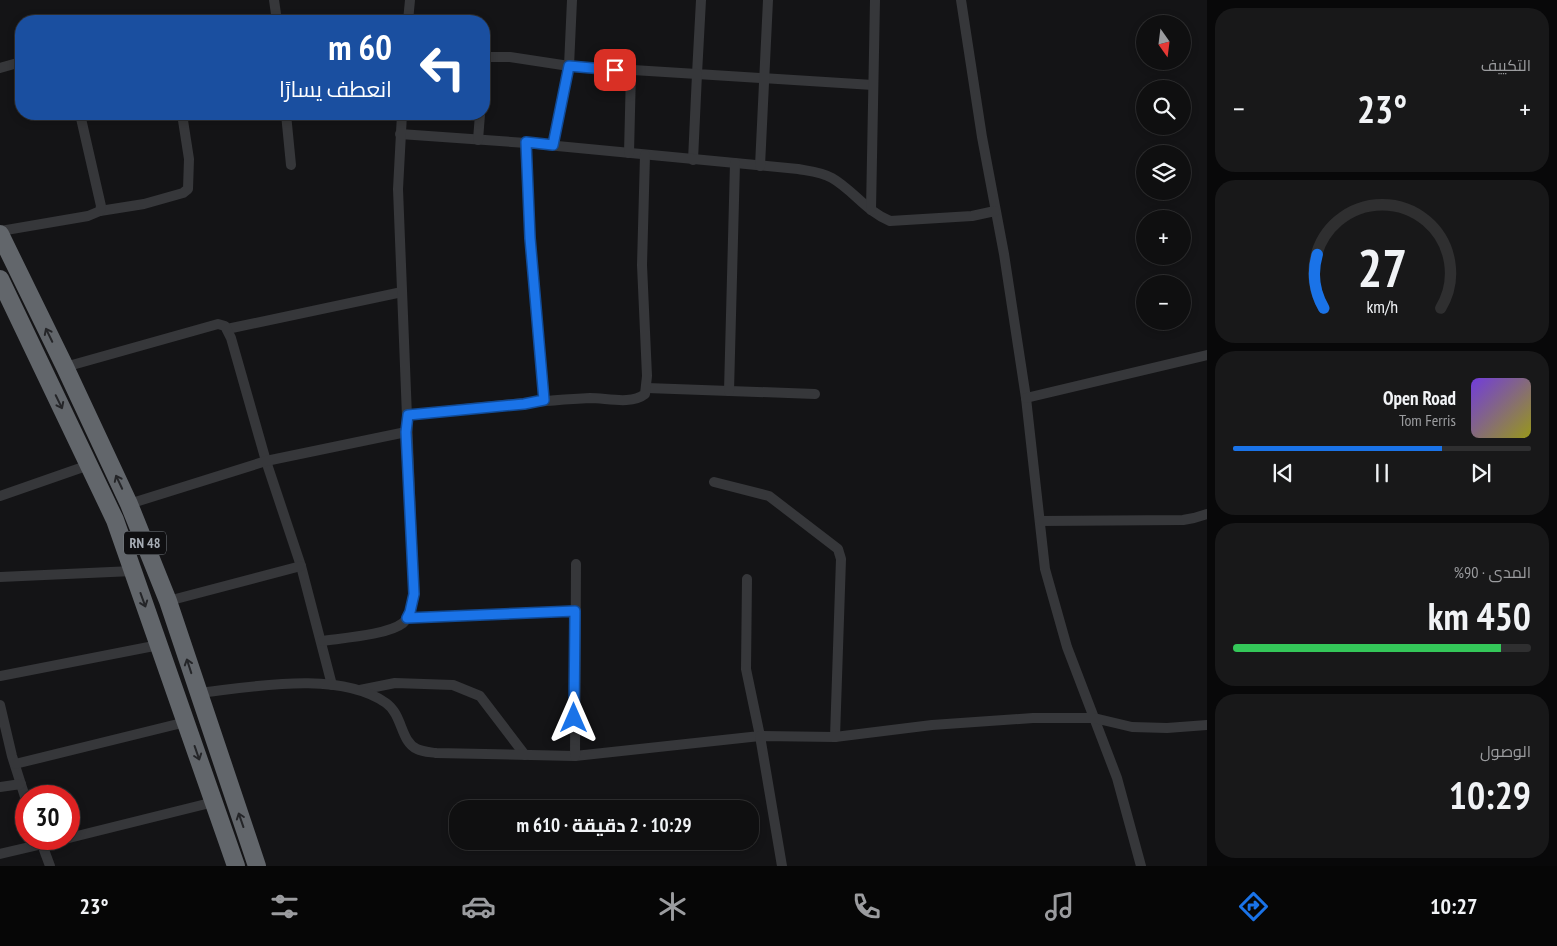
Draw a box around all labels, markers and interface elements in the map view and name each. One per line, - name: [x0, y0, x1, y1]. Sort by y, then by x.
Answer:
- north arrow: [1136, 15, 1191, 70]
- map controls: [1136, 15, 1191, 330]
- text: 60 m: [328, 24, 392, 70]
- icon: left: [410, 35, 475, 100]
- pin: [594, 49, 636, 91]
- text: التكييف: [1481, 55, 1531, 75]
- icon: arrive: [601, 56, 629, 84]
- text: انعطف يسارًا: [279, 75, 392, 103]
- button: search: [1136, 80, 1191, 135]
- text: 23°: [1357, 84, 1407, 133]
- text: −: [1233, 90, 1245, 127]
- text: +: [1519, 90, 1531, 127]
- button: layers: [1136, 145, 1191, 200]
- button: +: [1136, 210, 1191, 265]
- text: 27: [1357, 234, 1407, 301]
- button: −: [1136, 275, 1191, 330]
- text: km/h: [1366, 295, 1398, 318]
- one-way arrow: [44, 328, 54, 343]
- text: Open Road: [1383, 386, 1456, 410]
- one-way arrow: [54, 394, 64, 409]
- text: Tom Ferris: [1399, 410, 1456, 430]
- icon: previous: [1269, 459, 1297, 487]
- icon: pause: [1368, 459, 1396, 487]
- icon: next: [1467, 459, 1495, 487]
- one-way arrow: [113, 475, 123, 490]
- road number: RN 48: [124, 532, 166, 554]
- text: المدى · 90%: [1454, 562, 1531, 582]
- text: 450 km: [1428, 591, 1531, 640]
- one-way arrow: [139, 592, 148, 607]
- one-way arrow: [184, 659, 193, 674]
- position arrow: [547, 691, 599, 743]
- text: الوصول: [1480, 741, 1531, 761]
- one-way arrow: [193, 745, 202, 760]
- text: 10:29: [1449, 770, 1531, 819]
- speed limit sign: 30: [15, 785, 80, 850]
- one-way arrow: [236, 812, 246, 828]
- text: 10:29 · 2 دقيقة · 610 m: [516, 813, 692, 837]
- icon: filters: [267, 889, 302, 924]
- icon: car: [461, 889, 496, 924]
- icon: climate: [655, 889, 690, 924]
- icon: phone: [849, 889, 884, 924]
- icon: music: [1042, 889, 1077, 924]
- icon: directions: [1236, 889, 1271, 924]
- text: 23°: [80, 892, 109, 920]
- text: 10:27: [1430, 892, 1478, 920]

